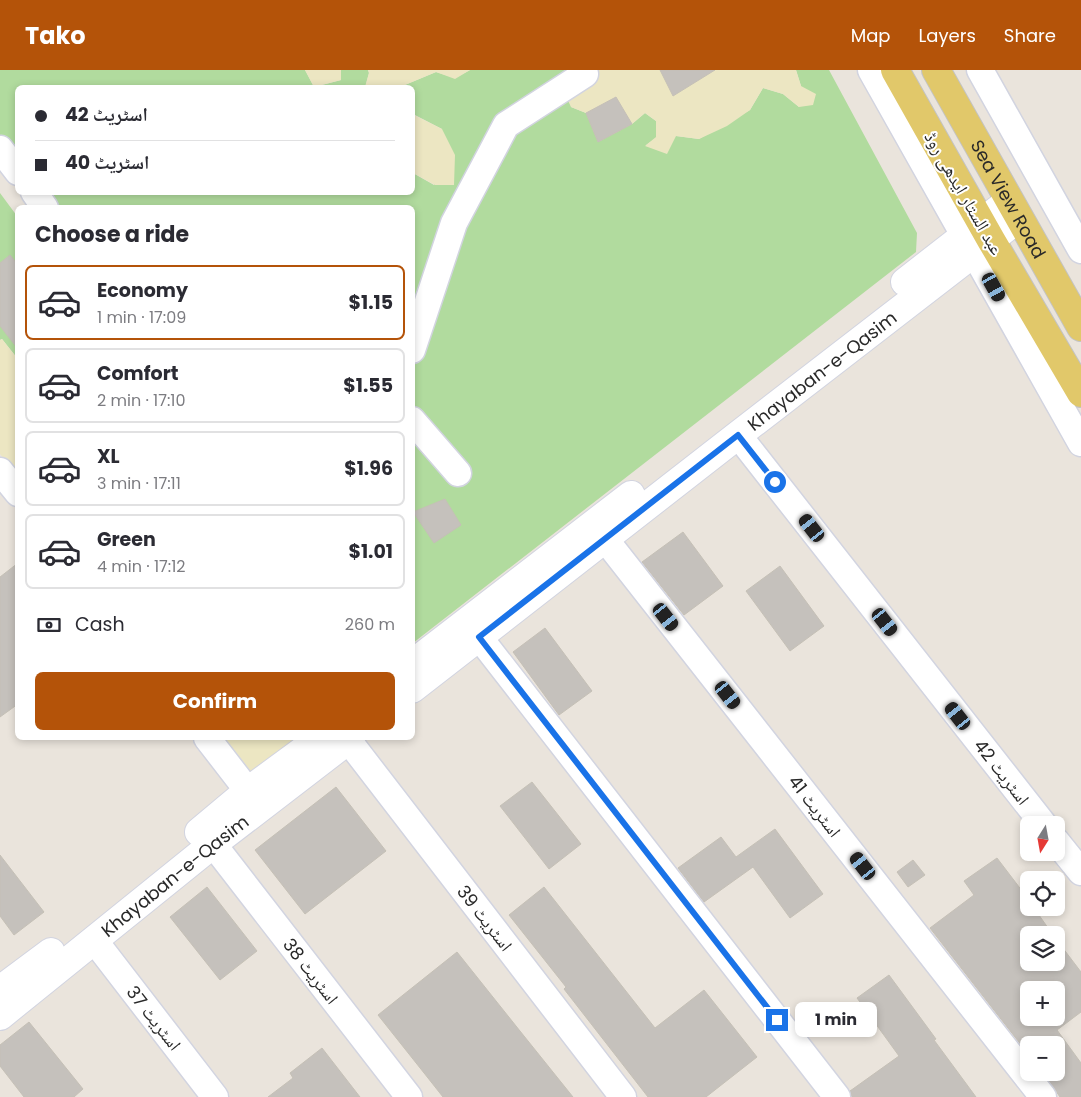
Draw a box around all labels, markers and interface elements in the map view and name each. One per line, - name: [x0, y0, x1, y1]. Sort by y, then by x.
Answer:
- text: Tako: [25, 19, 86, 52]
- text: Map: [851, 23, 891, 48]
- text: Layers: [919, 23, 976, 48]
- text: Share: [1004, 23, 1056, 48]
- text: اسٹریٹ 42: [65, 101, 148, 128]
- street label: عبد الستار ایدھی روڈ: [919, 127, 1009, 259]
- street label: Sea View Road: [965, 135, 1052, 263]
- text: اسٹریٹ 40: [65, 149, 149, 176]
- text: Choose a ride: [35, 219, 189, 250]
- car: [980, 270, 1007, 304]
- text: Economy: [97, 277, 188, 304]
- icon: car: [37, 280, 82, 325]
- text: $1.15: [349, 289, 393, 316]
- street label: Khayaban-e-Qasim: [742, 305, 902, 436]
- text: 1 min · 17:09: [97, 306, 186, 329]
- text: Comfort: [97, 360, 179, 387]
- icon: car: [37, 363, 82, 408]
- text: $1.55: [343, 372, 393, 399]
- text: 2 min · 17:10: [97, 389, 186, 412]
- text: XL: [97, 443, 120, 470]
- icon: car: [37, 446, 82, 491]
- text: $1.96: [344, 455, 393, 482]
- route start: [764, 471, 786, 493]
- text: 3 min · 17:11: [97, 472, 181, 495]
- car: [796, 512, 827, 544]
- text: Green: [97, 526, 156, 553]
- icon: car: [37, 529, 82, 574]
- text: $1.01: [348, 538, 393, 565]
- text: 4 min · 17:12: [97, 555, 186, 578]
- car: [650, 601, 681, 633]
- car: [869, 606, 900, 638]
- icon: cash: [35, 611, 63, 639]
- text: Cash: [75, 611, 125, 638]
- text: 260 m: [345, 613, 395, 636]
- button: Confirm: [35, 672, 395, 730]
- car: [712, 679, 743, 711]
- car: [942, 700, 973, 732]
- street label: اسٹریٹ 42: [968, 734, 1036, 810]
- street label: اسٹریٹ 41: [783, 770, 847, 842]
- street label: Khayaban-e-Qasim: [95, 809, 253, 942]
- north arrow: [1020, 816, 1065, 861]
- map controls: [1020, 816, 1065, 1081]
- car: [847, 850, 878, 882]
- button: locate: [1020, 871, 1065, 916]
- street label: اسٹریٹ 39: [451, 880, 519, 956]
- button: layers: [1020, 926, 1065, 971]
- street label: اسٹریٹ 38: [277, 933, 345, 1009]
- street label: اسٹریٹ 37: [121, 980, 187, 1056]
- button: +: [1020, 981, 1065, 1026]
- callout: 1 min: [794, 1002, 877, 1038]
- text: 1 min: [815, 1008, 857, 1031]
- route end: [766, 1009, 788, 1031]
- button: −: [1020, 1036, 1065, 1081]

